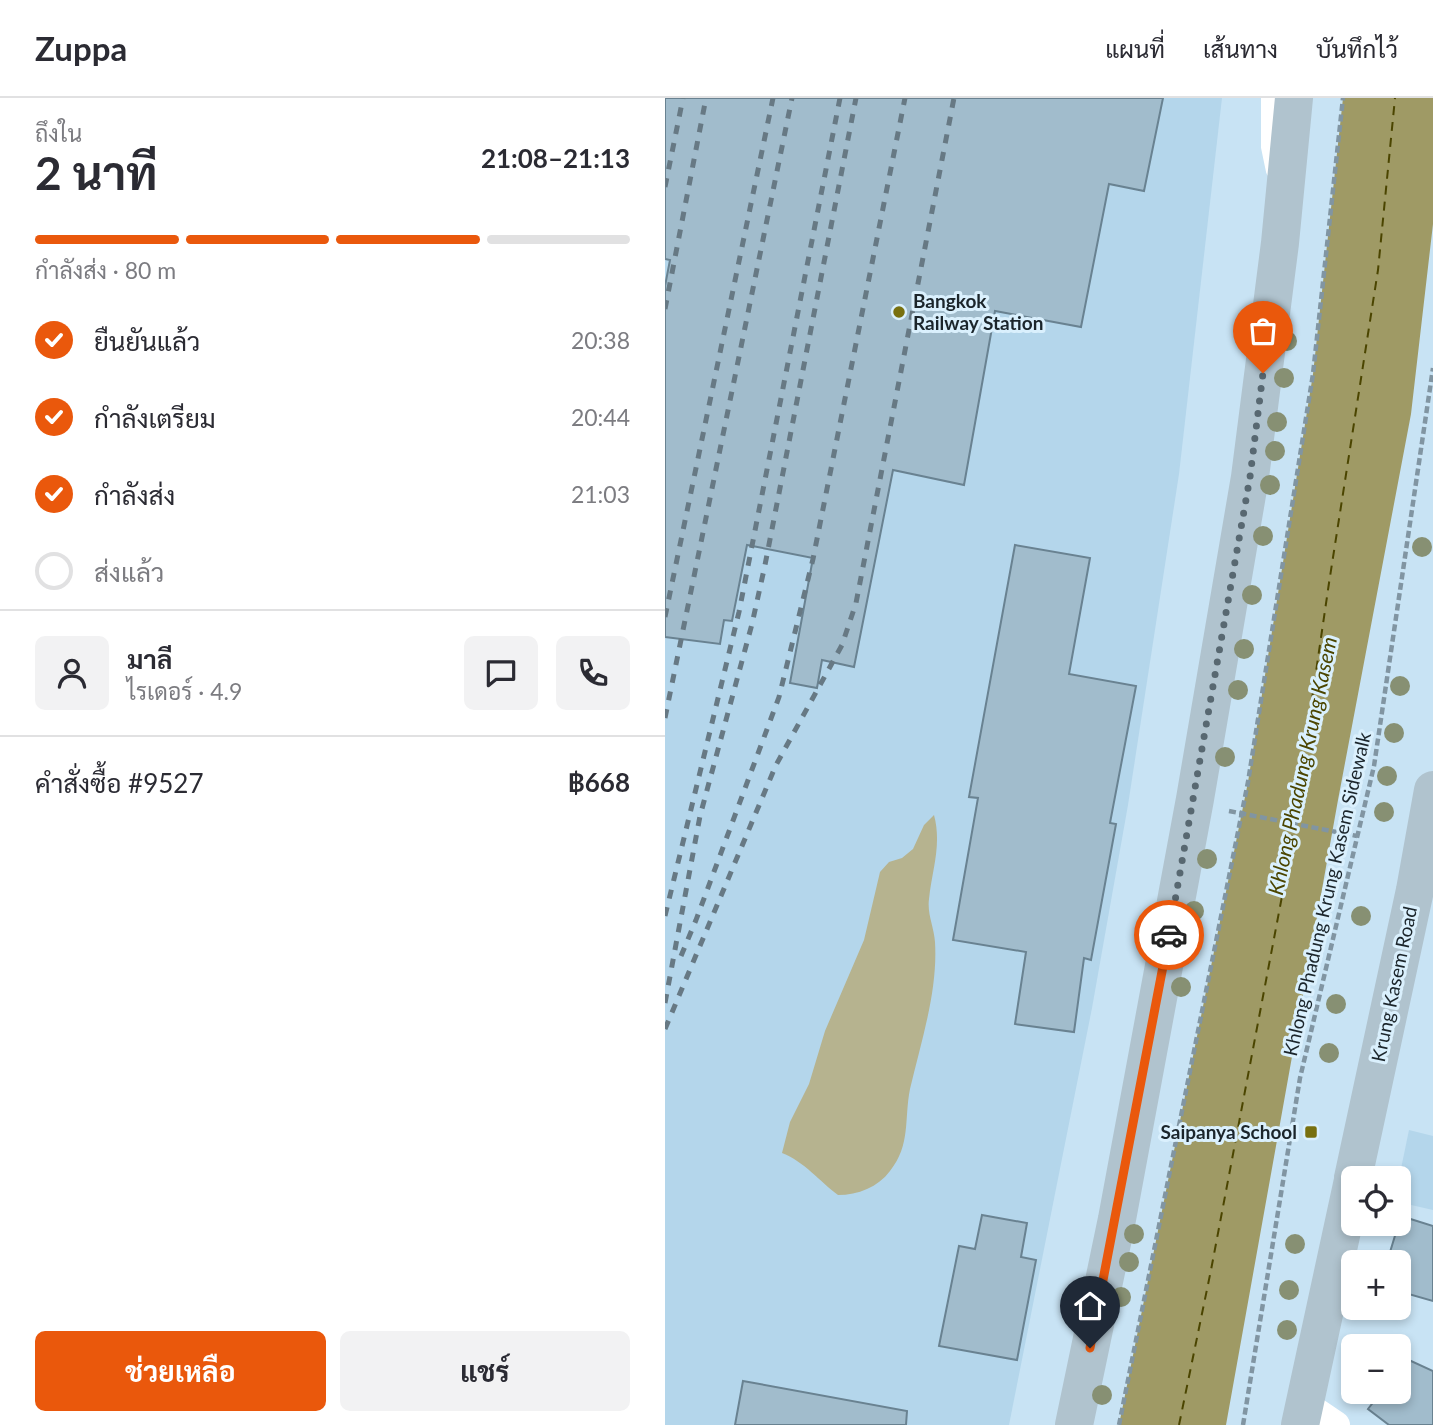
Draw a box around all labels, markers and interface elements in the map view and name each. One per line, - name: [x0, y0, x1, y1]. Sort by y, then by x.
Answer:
- text: Zuppa: [35, 28, 127, 68]
- text: แผนที่: [1105, 34, 1165, 63]
- text: เส้นทาง: [1203, 34, 1278, 63]
- text: บันทึกไว้: [1316, 34, 1398, 63]
- text: ถึงใน: [35, 119, 82, 147]
- text: 21:08–21:13: [481, 142, 630, 174]
- text: 2 นาที: [35, 145, 157, 200]
- text: กำลังส่ง · 80 m: [35, 256, 176, 284]
- place label: Bangkok Railway Station: [913, 289, 1043, 334]
- pin: [1233, 301, 1293, 373]
- marker: Bangkok Railway Station: [891, 304, 907, 320]
- icon: bag: [1244, 312, 1282, 350]
- icon: check: [35, 321, 73, 359]
- text: ยืนยันแล้ว: [94, 325, 200, 357]
- text: 20:38: [571, 326, 630, 354]
- icon: check: [35, 398, 73, 436]
- text: กำลังเตรียม: [94, 402, 216, 434]
- text: 20:44: [571, 403, 630, 431]
- icon: check: [35, 475, 73, 513]
- text: กำลังส่ง: [94, 479, 175, 511]
- text: 21:03: [571, 480, 630, 508]
- text: ส่งแล้ว: [94, 556, 164, 588]
- water label: Khlong Phadung Krung Kasem: [1262, 634, 1341, 897]
- button: person: [35, 636, 109, 710]
- button: chat: [464, 636, 538, 710]
- button: phone: [556, 636, 630, 710]
- text: มาลี: [127, 643, 172, 675]
- text: ไรเดอร์ · 4.9: [127, 677, 242, 705]
- street label: Khlong Phadung Krung Kasem Sidewalk: [1278, 729, 1375, 1058]
- text: ฿668: [567, 766, 630, 798]
- text: คำสั่งซื้อ #9527: [35, 767, 204, 799]
- courier: [1134, 900, 1204, 970]
- street label: Krung Kasem Road: [1366, 904, 1421, 1064]
- icon: car: [1150, 916, 1188, 954]
- place label: Saipanya School: [1160, 1120, 1297, 1143]
- marker: Saipanya School: [1303, 1124, 1319, 1140]
- map controls: [1341, 1166, 1411, 1404]
- button: locate: [1341, 1166, 1411, 1236]
- button: +: [1341, 1250, 1411, 1320]
- pin: [1060, 1276, 1120, 1348]
- icon: home: [1071, 1287, 1109, 1325]
- button: ช่วยเหลือ: [35, 1331, 326, 1411]
- button: แชร์: [340, 1331, 630, 1411]
- button: −: [1341, 1334, 1411, 1404]

